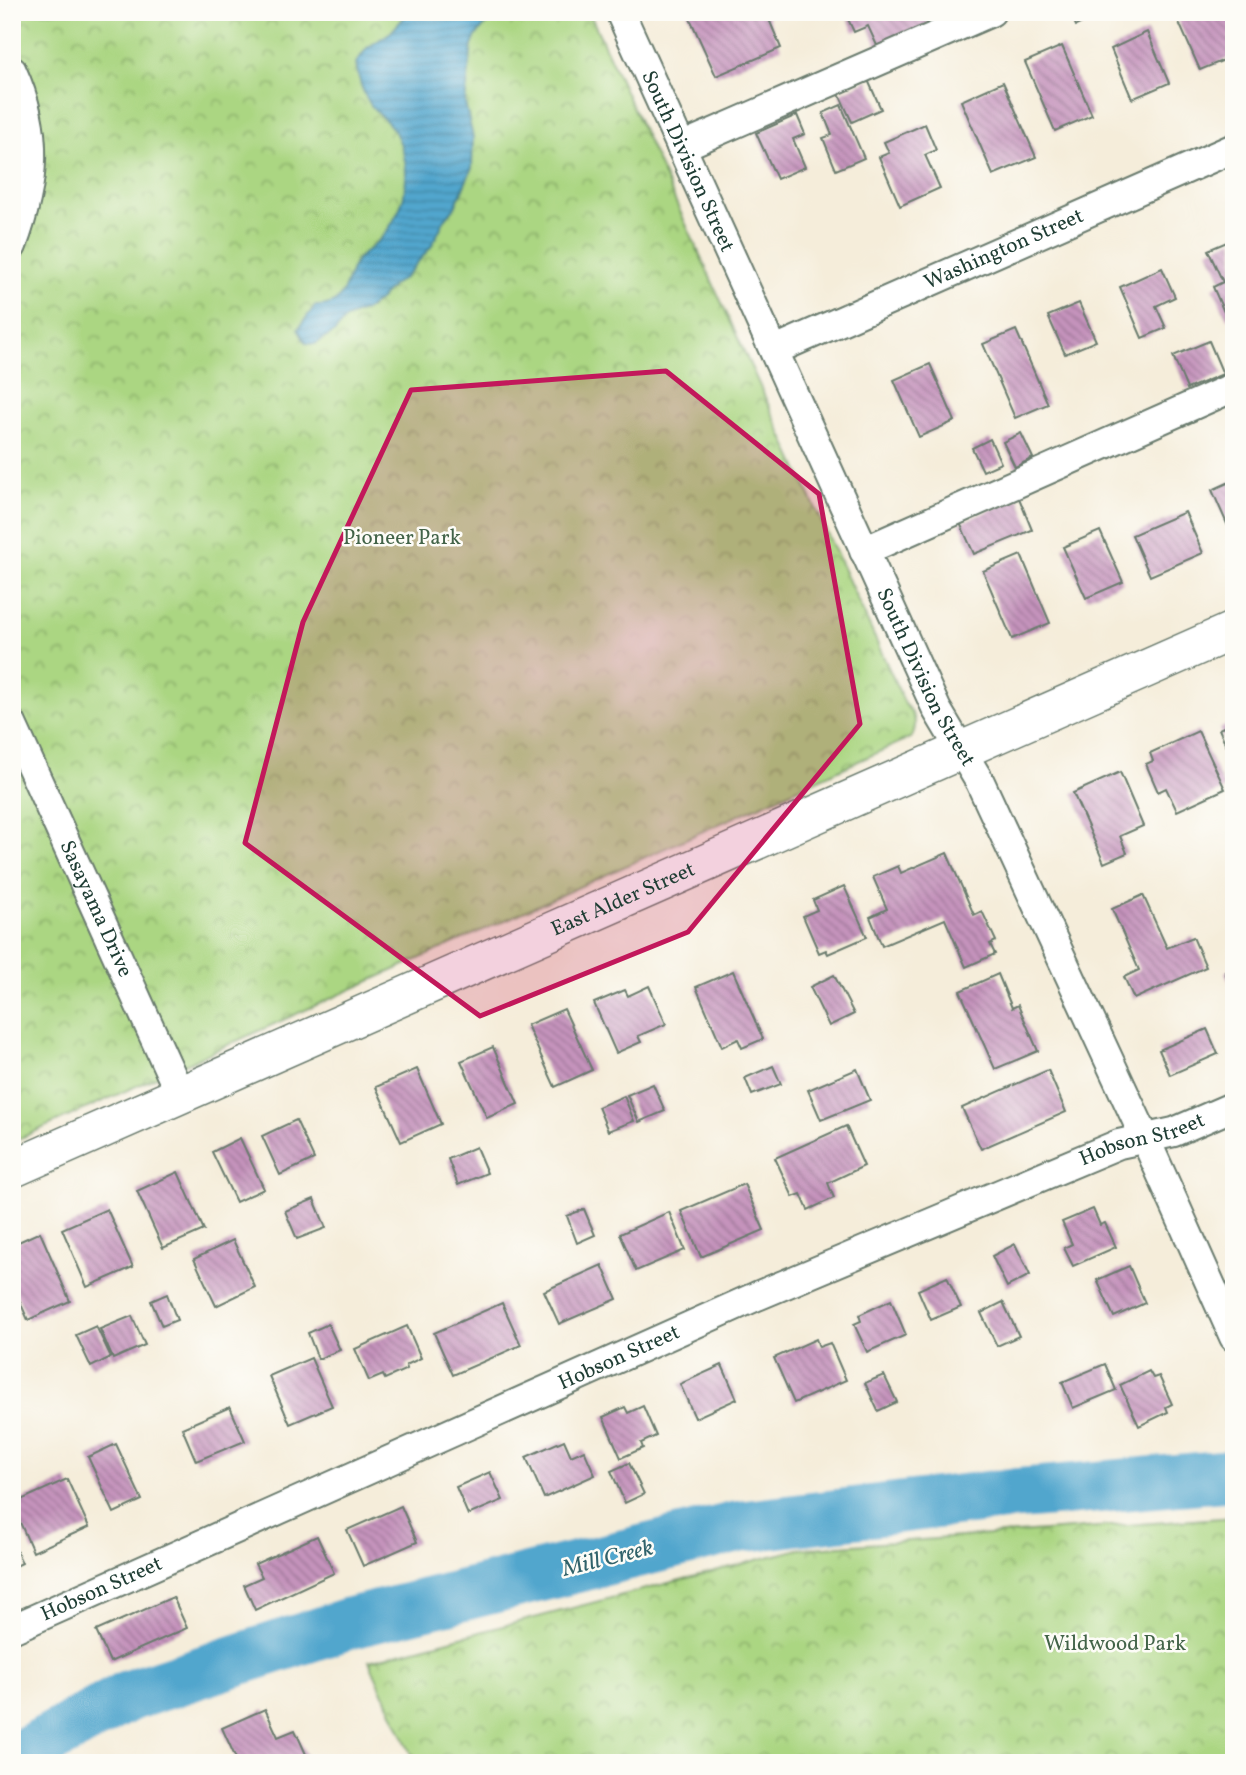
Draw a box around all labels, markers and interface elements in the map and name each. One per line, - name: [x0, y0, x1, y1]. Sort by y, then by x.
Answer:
- street label: South Division Street: [634, 66, 742, 257]
- street label: Washington Street: [920, 202, 1088, 297]
- park label: Pioneer Park: [343, 524, 462, 553]
- street label: South Division Street: [869, 583, 982, 772]
- street label: Sasayama Drive: [52, 836, 140, 982]
- street label: East Alder Street: [547, 855, 700, 944]
- street label: Hobson Street: [1075, 1106, 1209, 1174]
- street label: Hobson Street: [554, 1318, 685, 1397]
- water label: Mill Creek: [558, 1532, 657, 1586]
- street label: Hobson Street: [36, 1549, 167, 1629]
- park label: Wildwood Park: [1044, 1630, 1187, 1659]

